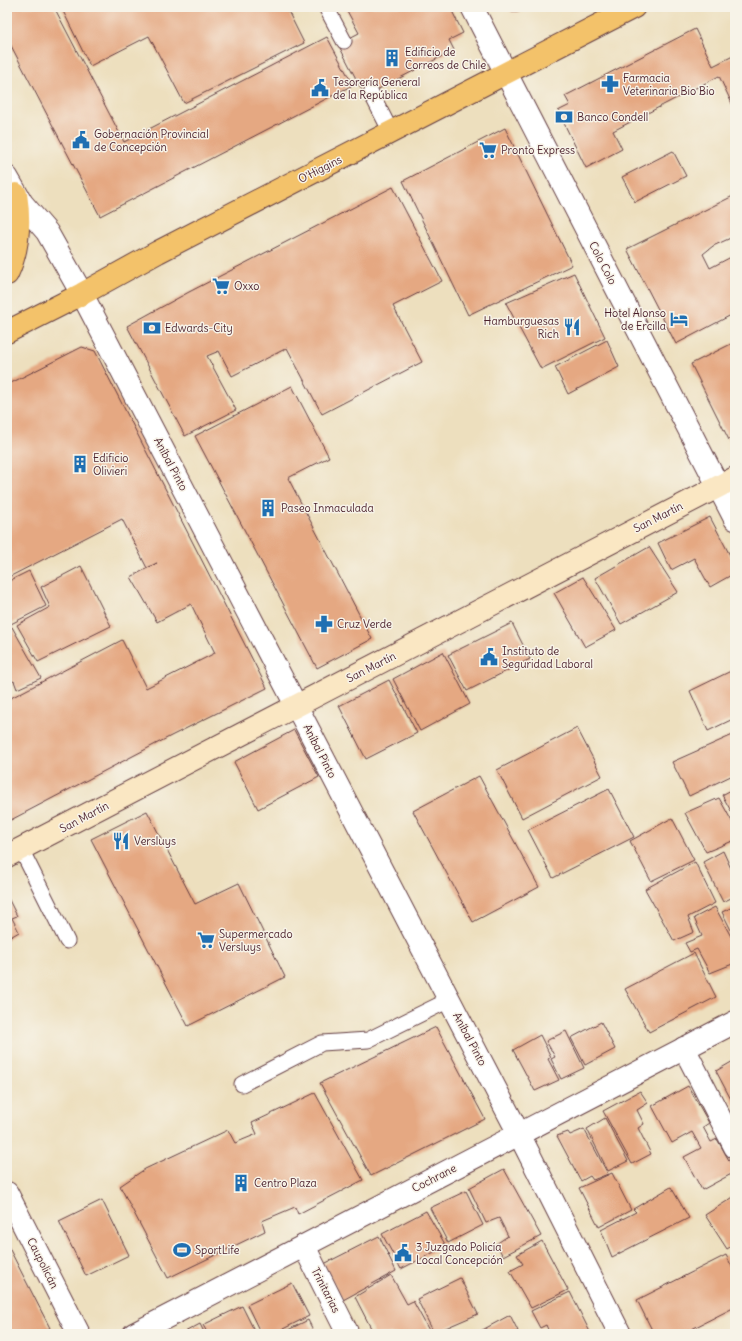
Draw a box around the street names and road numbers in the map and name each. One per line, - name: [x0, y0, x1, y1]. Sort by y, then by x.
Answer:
- street label: O'Higgins: [296, 152, 344, 186]
- street label: Colo Colo: [586, 239, 620, 287]
- street label: Aníbal Pinto: [151, 435, 191, 493]
- street label: San Martín: [631, 499, 685, 535]
- street label: San Martín: [344, 649, 398, 685]
- street label: Aníbal Pinto: [300, 722, 340, 780]
- street label: San Martín: [57, 798, 111, 836]
- street label: Aníbal Pinto: [450, 1010, 490, 1068]
- street label: Cochrane: [409, 1161, 459, 1195]
- street label: Caupolicán: [24, 1235, 62, 1291]
- street label: Trinitarias: [309, 1265, 343, 1315]

